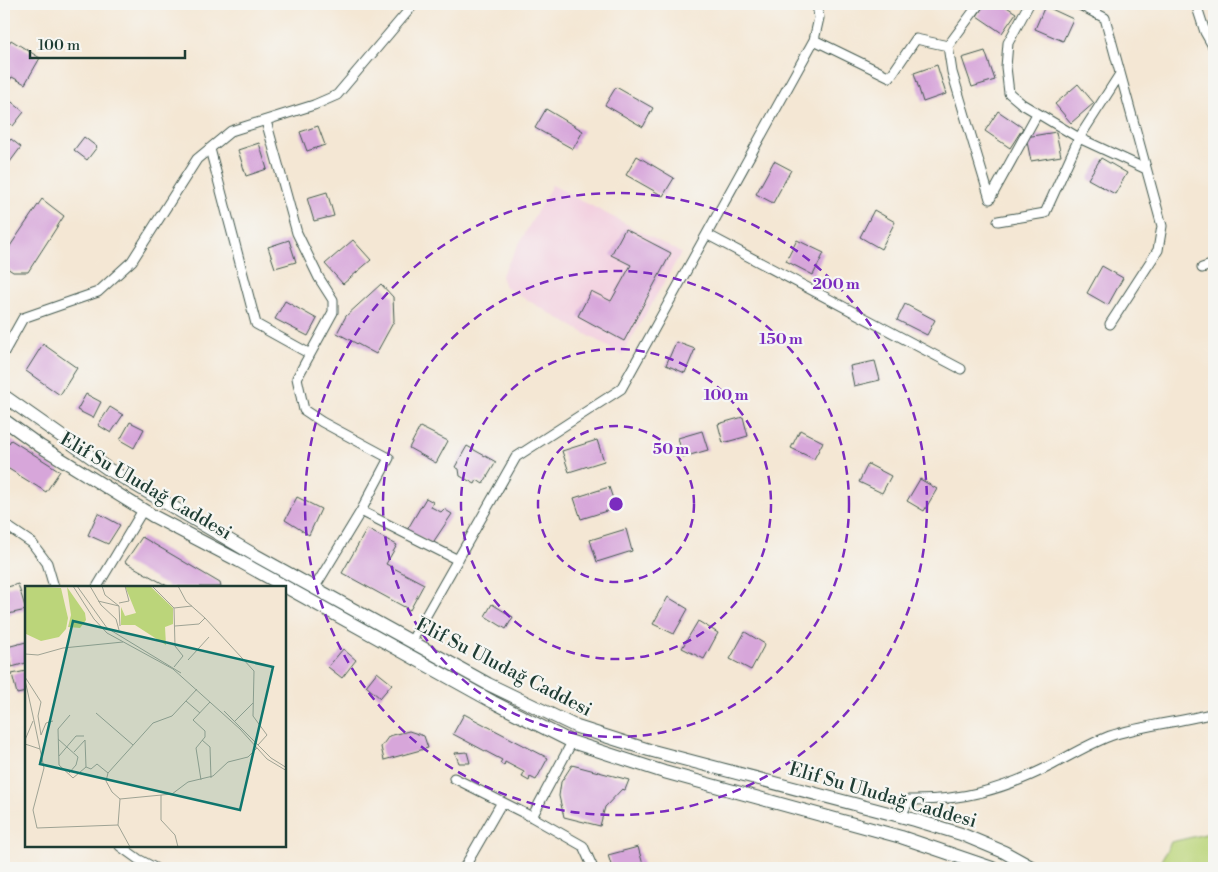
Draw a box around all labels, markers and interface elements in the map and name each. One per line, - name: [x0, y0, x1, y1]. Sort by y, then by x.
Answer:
- scale bar: [30, 28, 185, 60]
- text: 100 m: [38, 36, 80, 55]
- text: 200 m: [812, 275, 860, 294]
- text: 150 m: [759, 330, 803, 349]
- text: 100 m: [704, 386, 749, 405]
- street label: Elif Su Uludağ Caddesi: [56, 427, 236, 545]
- text: 50 m: [653, 440, 689, 459]
- centre of rings: [607, 495, 625, 513]
- inset map: [25, 586, 286, 847]
- street label: Elif Su Uludağ Caddesi: [412, 612, 596, 722]
- street label: Elif Su Uludağ Caddesi: [786, 757, 980, 833]

